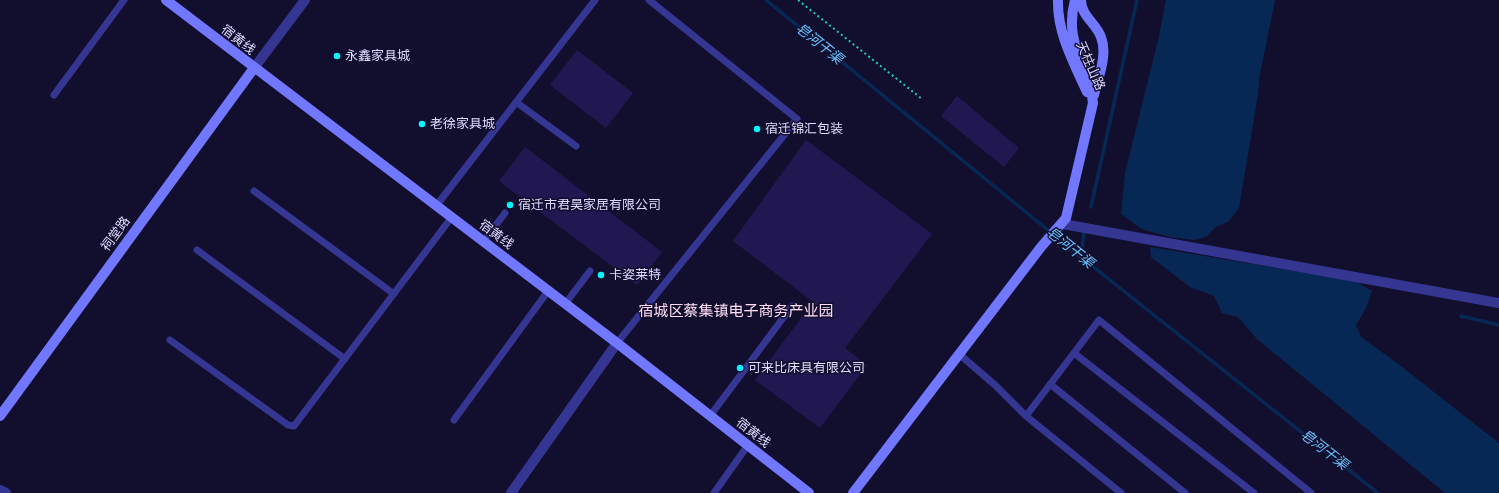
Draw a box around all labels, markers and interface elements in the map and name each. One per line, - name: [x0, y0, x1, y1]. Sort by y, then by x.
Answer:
- water label: 皂河干渠: [792, 20, 846, 68]
- street label: 宿黄线: [218, 22, 258, 58]
- street label: 天柱山路: [1072, 39, 1108, 93]
- place label: 永鑫家具城: [345, 48, 410, 64]
- marker: 永鑫家具城: [332, 51, 342, 61]
- place label: 老徐家具城: [430, 116, 495, 132]
- marker: 老徐家具城: [417, 119, 427, 129]
- place label: 宿迁锦汇包装: [765, 121, 843, 137]
- marker: 宿迁锦汇包装: [752, 124, 762, 134]
- place label: 宿迁市君昊家居有限公司: [518, 197, 661, 213]
- marker: 宿迁市君昊家居有限公司: [505, 200, 515, 210]
- street label: 祠堂路: [98, 214, 134, 254]
- street label: 宿黄线: [476, 217, 516, 253]
- water label: 皂河干渠: [1043, 224, 1097, 272]
- place label: 卡姿莱特: [609, 267, 661, 283]
- marker: 卡姿莱特: [596, 270, 606, 280]
- district label: 宿城区蔡集镇电子商务产业园: [639, 303, 833, 321]
- place label: 可来比床具有限公司: [748, 360, 865, 376]
- marker: 可来比床具有限公司: [735, 363, 745, 373]
- street label: 宿黄线: [733, 415, 773, 451]
- water label: 皂河干渠: [1297, 426, 1351, 474]

